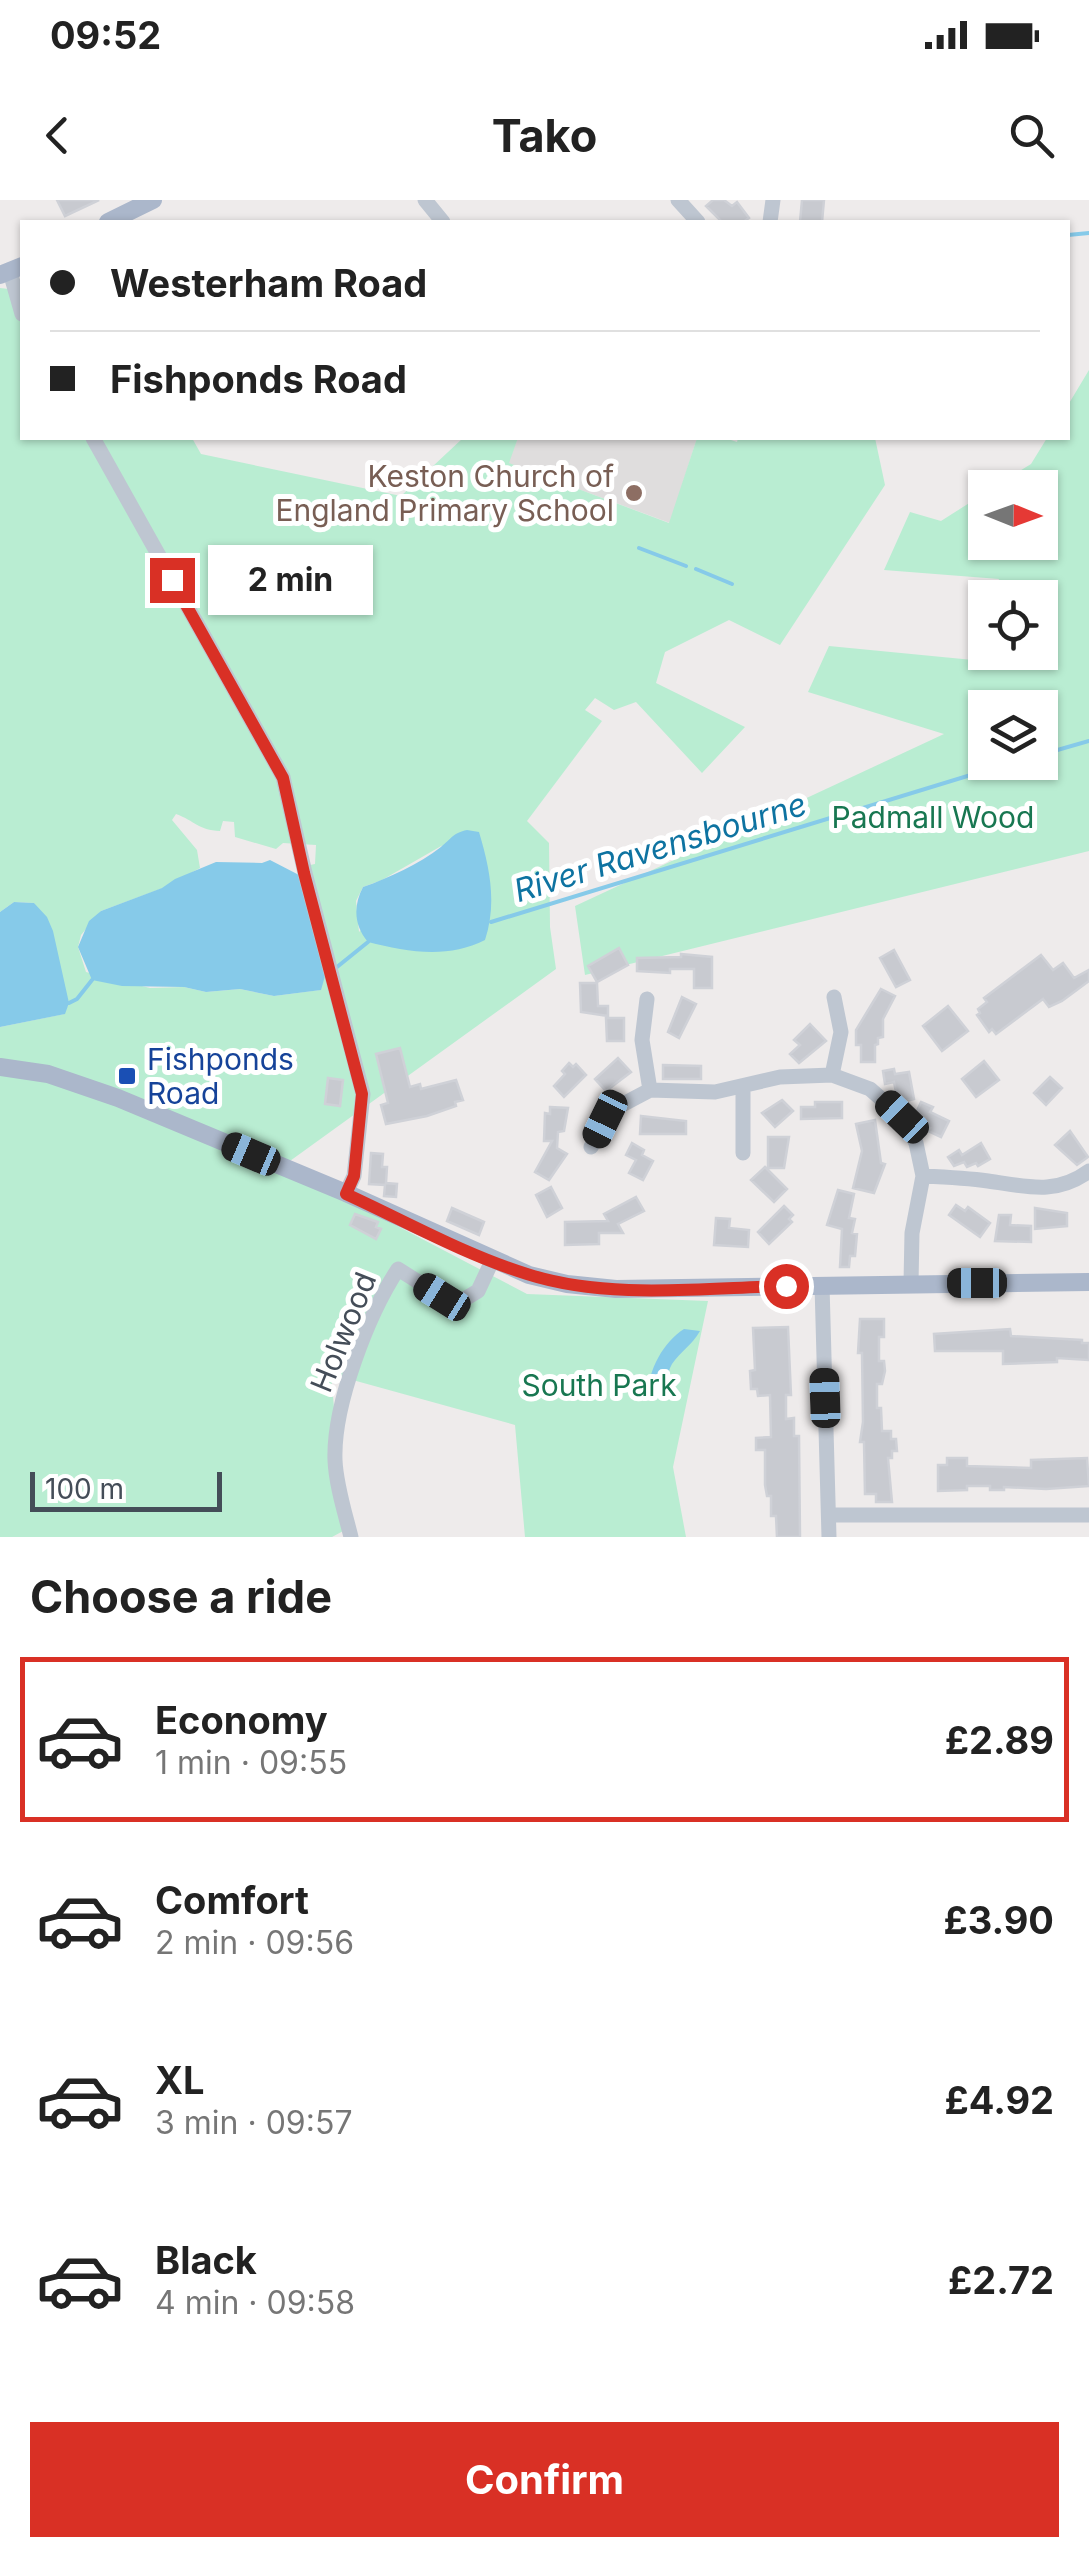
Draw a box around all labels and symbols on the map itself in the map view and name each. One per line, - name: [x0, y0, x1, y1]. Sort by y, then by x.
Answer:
- place label: Keston Church of England Primary School: [275, 458, 614, 528]
- north arrow: [968, 470, 1058, 560]
- marker: Keston Church of England Primary School: [623, 482, 645, 504]
- callout: 2 min: [207, 545, 372, 615]
- route end: [150, 558, 195, 603]
- water label: River Ravensbourne: [509, 784, 811, 910]
- park label: Padmall Wood: [832, 799, 1034, 835]
- place label: Fishponds Road: [147, 1041, 294, 1111]
- marker: Fishponds Road: [116, 1065, 138, 1087]
- car: [578, 1085, 632, 1153]
- car: [870, 1085, 934, 1149]
- car: [218, 1128, 284, 1180]
- route start: [764, 1264, 809, 1309]
- street label: Holwood: [303, 1267, 383, 1397]
- car: [409, 1268, 475, 1326]
- car: [947, 1268, 1007, 1298]
- park label: South Park: [521, 1367, 677, 1403]
- car: [809, 1367, 841, 1429]
- scale bar: [30, 1467, 222, 1512]

